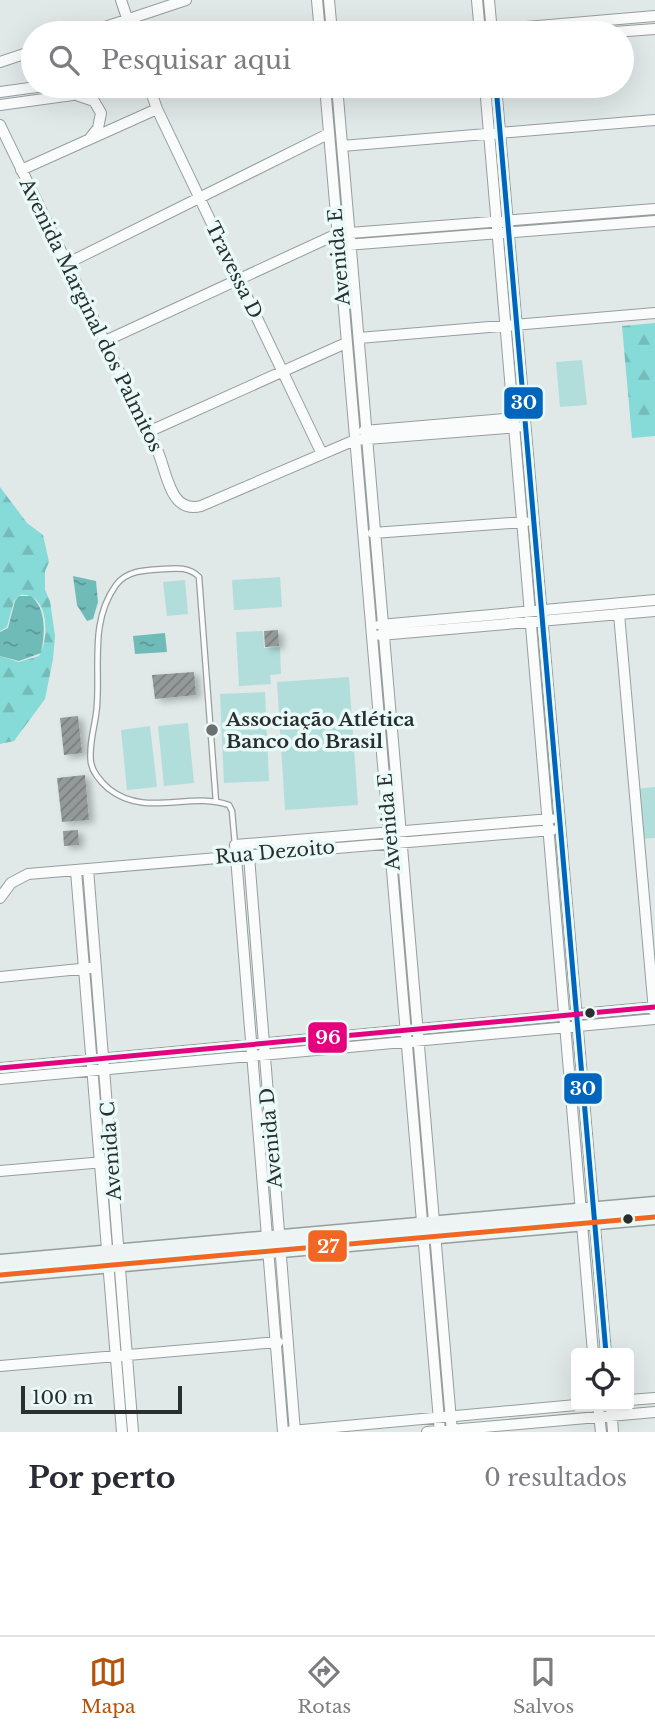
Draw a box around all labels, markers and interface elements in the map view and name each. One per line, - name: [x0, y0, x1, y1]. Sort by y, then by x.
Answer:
- search box: [21, 21, 634, 98]
- icon: search: [45, 41, 83, 79]
- text: Pesquisar aqui: [101, 44, 291, 76]
- street label: Avenida Marginal dos Palmitos: [14, 174, 167, 455]
- street label: Avenida E: [323, 207, 355, 308]
- street label: Travessa D: [201, 218, 267, 322]
- line badge: 30: [503, 386, 544, 420]
- text: 30: [511, 391, 537, 414]
- place label: Associação Atlética Banco do Brasil: [225, 708, 415, 753]
- marker: Associação Atlética Banco do Brasil: [204, 722, 220, 738]
- street label: Avenida E: [373, 772, 405, 873]
- street label: Rua Dezoito: [214, 835, 336, 869]
- unlabelled marker: [583, 1006, 597, 1020]
- line badge: 96: [307, 1021, 348, 1054]
- text: 96: [315, 1026, 341, 1049]
- line badge: 30: [563, 1072, 603, 1105]
- text: 30: [570, 1077, 596, 1100]
- street label: Avenida D: [255, 1087, 287, 1190]
- street label: Avenida C: [96, 1101, 126, 1202]
- unlabelled marker: [621, 1212, 635, 1226]
- line badge: 27: [307, 1229, 348, 1263]
- text: 27: [317, 1235, 340, 1258]
- map controls: [571, 1348, 634, 1411]
- button: locate: [571, 1348, 634, 1411]
- scale bar: [21, 1383, 182, 1415]
- text: 100 m: [32, 1386, 93, 1409]
- text: Por perto: [28, 1459, 176, 1496]
- text: 0 resultados: [484, 1464, 627, 1492]
- tab: Mapa: [81, 1653, 136, 1718]
- tab: Rotas: [298, 1653, 351, 1718]
- tab: Salvos: [513, 1653, 574, 1718]

